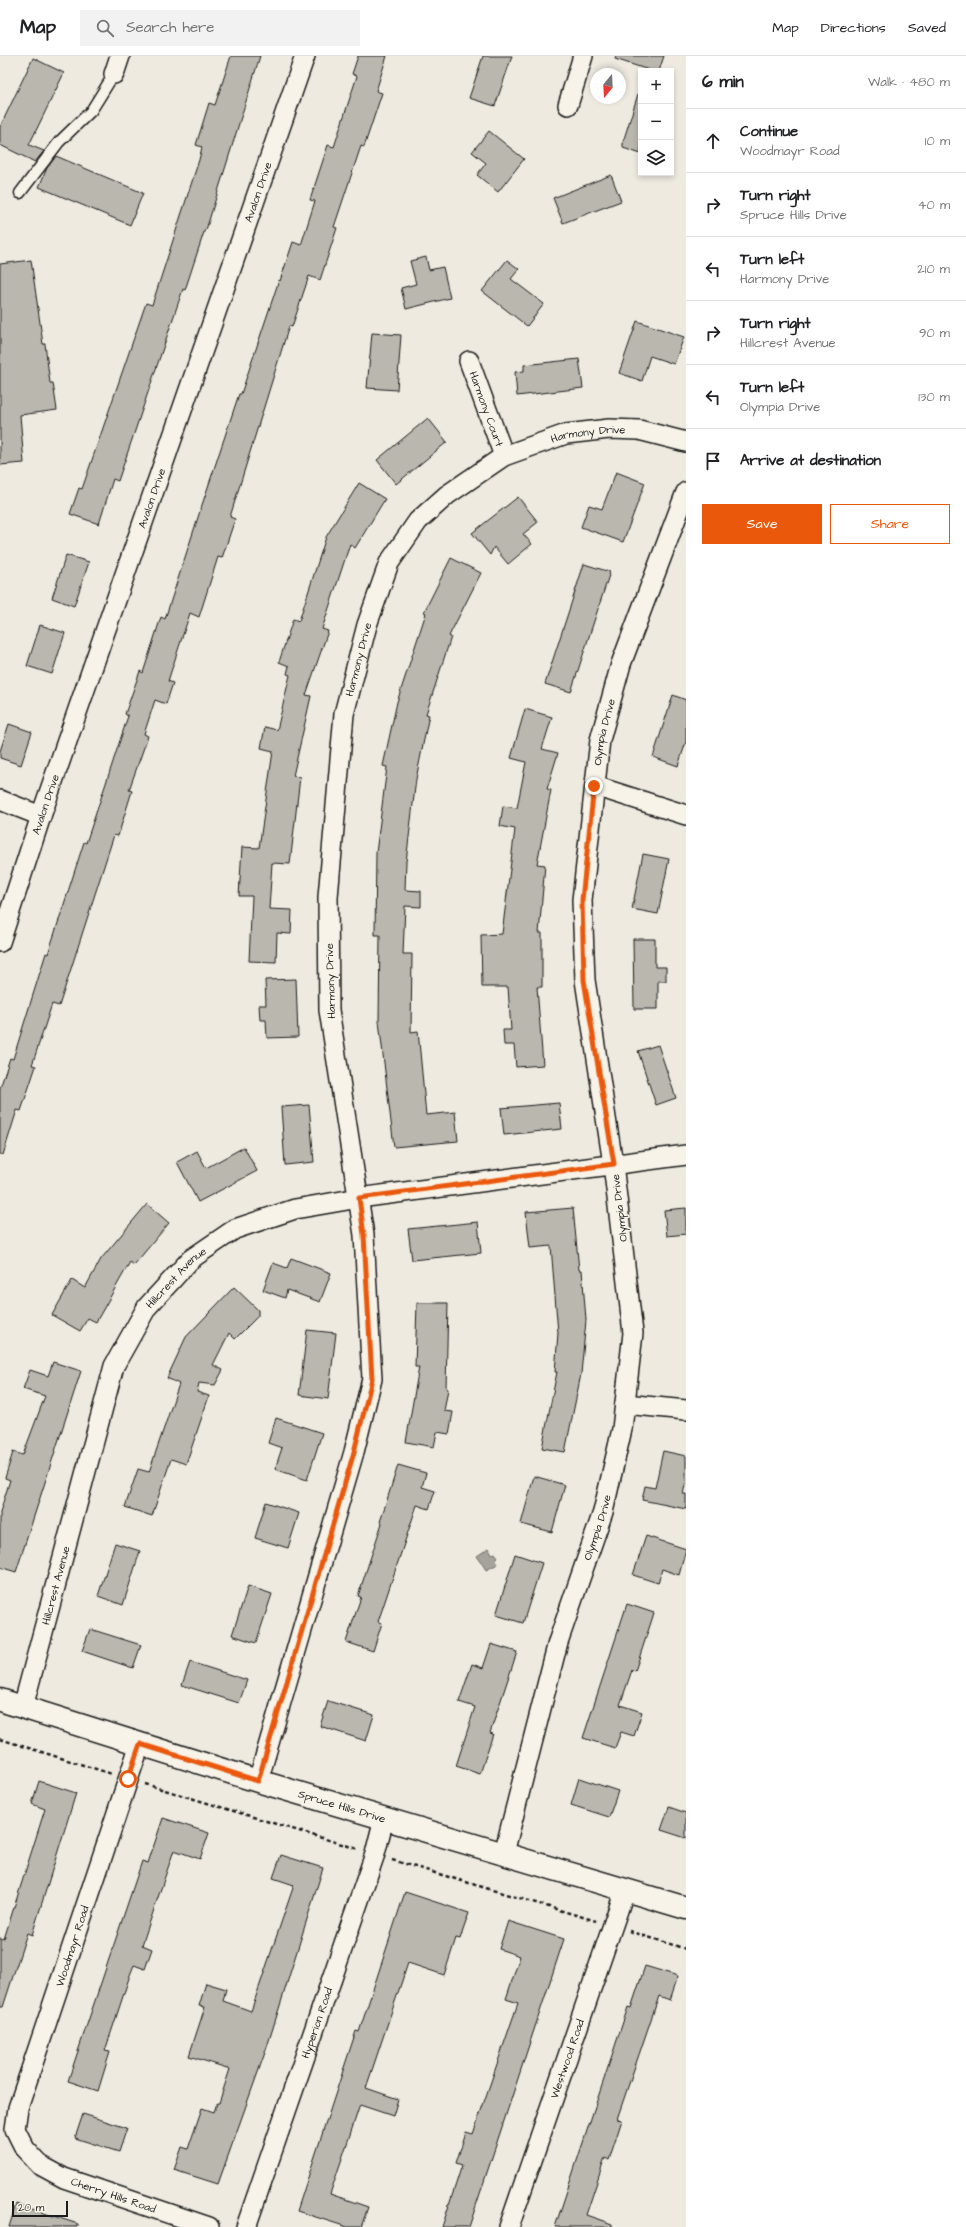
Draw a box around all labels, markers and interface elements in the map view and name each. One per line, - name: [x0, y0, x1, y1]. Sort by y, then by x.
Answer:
- search box: [80, 10, 360, 46]
- text: Map: [20, 14, 56, 41]
- icon: search: [94, 17, 116, 39]
- text: Search here: [126, 17, 215, 38]
- text: Map: [772, 18, 799, 38]
- text: Directions: [821, 18, 886, 38]
- text: Saved: [908, 18, 946, 38]
- north arrow: [590, 68, 626, 104]
- map controls: [638, 68, 674, 176]
- button: +: [638, 68, 674, 104]
- text: 6 min: [702, 70, 744, 94]
- text: Walk · 480 m: [868, 73, 950, 91]
- button: −: [638, 104, 674, 140]
- text: Continue: [740, 121, 798, 142]
- icon: ahead: [702, 130, 724, 152]
- text: 10 m: [925, 132, 950, 150]
- button: layers: [638, 140, 674, 176]
- text: Woodmayr Road: [740, 142, 840, 160]
- street label: Avalon Drive: [241, 160, 276, 224]
- text: Turn right: [740, 185, 811, 206]
- icon: right: [702, 194, 724, 216]
- text: 40 m: [918, 196, 950, 214]
- text: Spruce Hills Drive: [740, 206, 847, 224]
- text: Turn left: [740, 249, 804, 270]
- icon: left: [702, 258, 724, 280]
- text: 210 m: [917, 260, 950, 278]
- text: Harmony Drive: [740, 270, 829, 288]
- text: Turn right: [740, 313, 811, 334]
- icon: right: [702, 322, 724, 344]
- text: 90 m: [919, 324, 950, 342]
- text: Hillcrest Avenue: [740, 334, 836, 352]
- street label: Harmony Court: [465, 369, 507, 449]
- text: Turn left: [740, 377, 804, 398]
- icon: left: [702, 386, 724, 408]
- text: 130 m: [918, 388, 950, 406]
- text: Olympia Drive: [740, 398, 820, 416]
- street label: Harmony Drive: [549, 422, 626, 447]
- icon: arrive: [702, 450, 724, 472]
- text: Arrive at destination: [740, 450, 881, 471]
- street label: Avalon Drive: [135, 466, 169, 530]
- button: Save: [702, 504, 822, 544]
- button: Share: [830, 504, 950, 544]
- street label: Harmony Drive: [342, 621, 375, 698]
- street label: Olympia Drive: [590, 697, 619, 766]
- street label: Avalon Drive: [28, 772, 63, 836]
- route end: [585, 777, 603, 795]
- street label: Harmony Drive: [322, 943, 340, 1019]
- street label: Olympia Drive: [608, 1173, 632, 1243]
- street label: Hillcrest Avenue: [143, 1244, 209, 1312]
- street label: Olympia Drive: [580, 1493, 615, 1562]
- street label: Hillcrest Avenue: [38, 1544, 74, 1626]
- route start: [119, 1770, 137, 1788]
- street label: Spruce Hills Drive: [296, 1786, 387, 1826]
- street label: Woodmayr Road: [52, 1903, 94, 1989]
- street label: Hyperion Road: [298, 1985, 336, 2060]
- street label: Westwood Road: [547, 2017, 588, 2100]
- street label: Cherry Hills Road: [69, 2174, 158, 2217]
- scale bar: [12, 2199, 68, 2218]
- text: 20 m: [18, 2200, 44, 2215]

